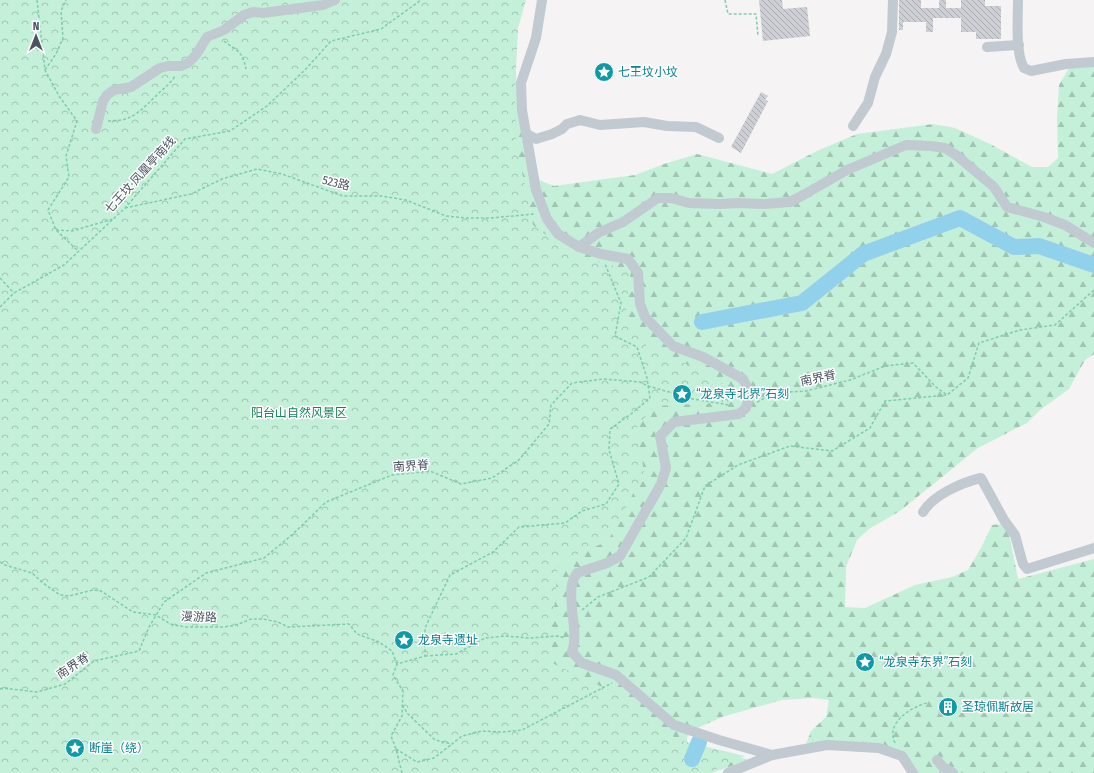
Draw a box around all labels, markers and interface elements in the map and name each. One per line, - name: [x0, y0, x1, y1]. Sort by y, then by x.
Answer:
- north arrow: [16, 16, 56, 56]
- text: N: [33, 20, 39, 33]
- place icon: 七王坟小坟: [593, 61, 615, 83]
- place label: 七王坟小坟: [618, 65, 678, 79]
- street label: 七王坟·凤凰亭南线: [102, 134, 178, 216]
- street label: 523路: [321, 173, 351, 193]
- street label: 南界脊: [799, 367, 837, 389]
- place icon: “龙泉寺北界”石刻: [671, 383, 693, 405]
- place label: “龙泉寺北界”石刻: [696, 387, 789, 401]
- park label: 阳台山自然风景区: [251, 406, 347, 420]
- street label: 南界脊: [393, 458, 429, 474]
- street label: 漫游路: [181, 609, 217, 625]
- place icon: 龙泉寺遗址: [393, 629, 415, 651]
- place label: 龙泉寺遗址: [418, 633, 478, 647]
- street label: 南界脊: [54, 650, 92, 682]
- place icon: “龙泉寺东界”石刻: [854, 651, 876, 673]
- place label: “龙泉寺东界”石刻: [879, 655, 972, 669]
- building icon: 圣琼佩斯故居: [937, 696, 959, 718]
- place label: 圣琼佩斯故居: [962, 700, 1034, 714]
- place icon: 断崖（绕）: [64, 737, 86, 759]
- place label: 断崖（绕）: [89, 741, 149, 755]

